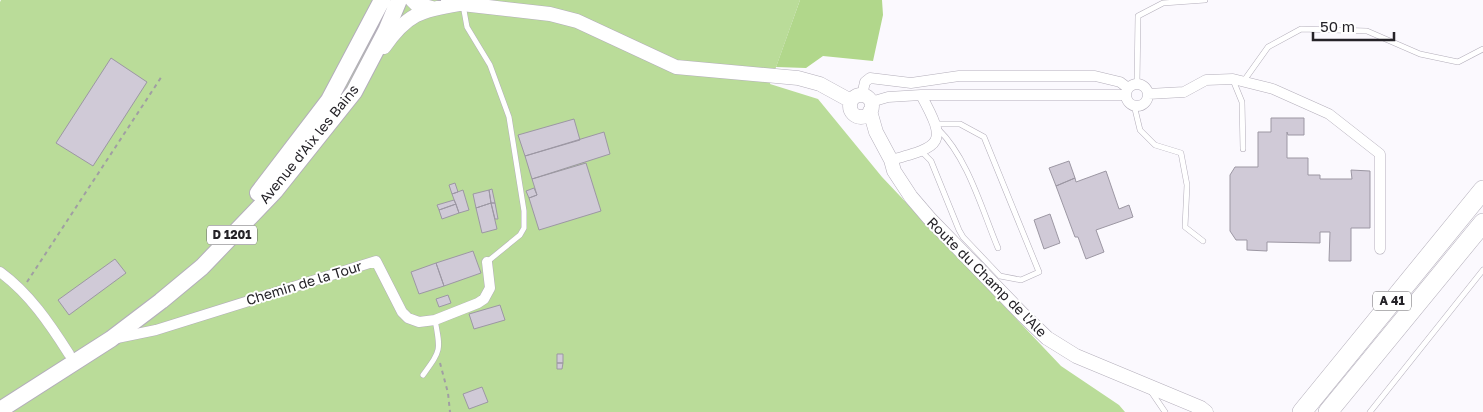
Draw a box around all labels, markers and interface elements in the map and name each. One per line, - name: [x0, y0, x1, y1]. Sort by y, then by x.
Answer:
- scale bar: [1313, 10, 1394, 42]
- text: 50 m: [1320, 17, 1355, 35]
- street label: Avenue d'Aix les Bains: [255, 81, 362, 207]
- street label: Route du Champ de l'Ale: [924, 213, 1051, 340]
- road number: D 1201: [207, 226, 257, 244]
- street label: Chemin de la Tour: [244, 257, 364, 308]
- road number: A 41: [1373, 292, 1411, 310]

